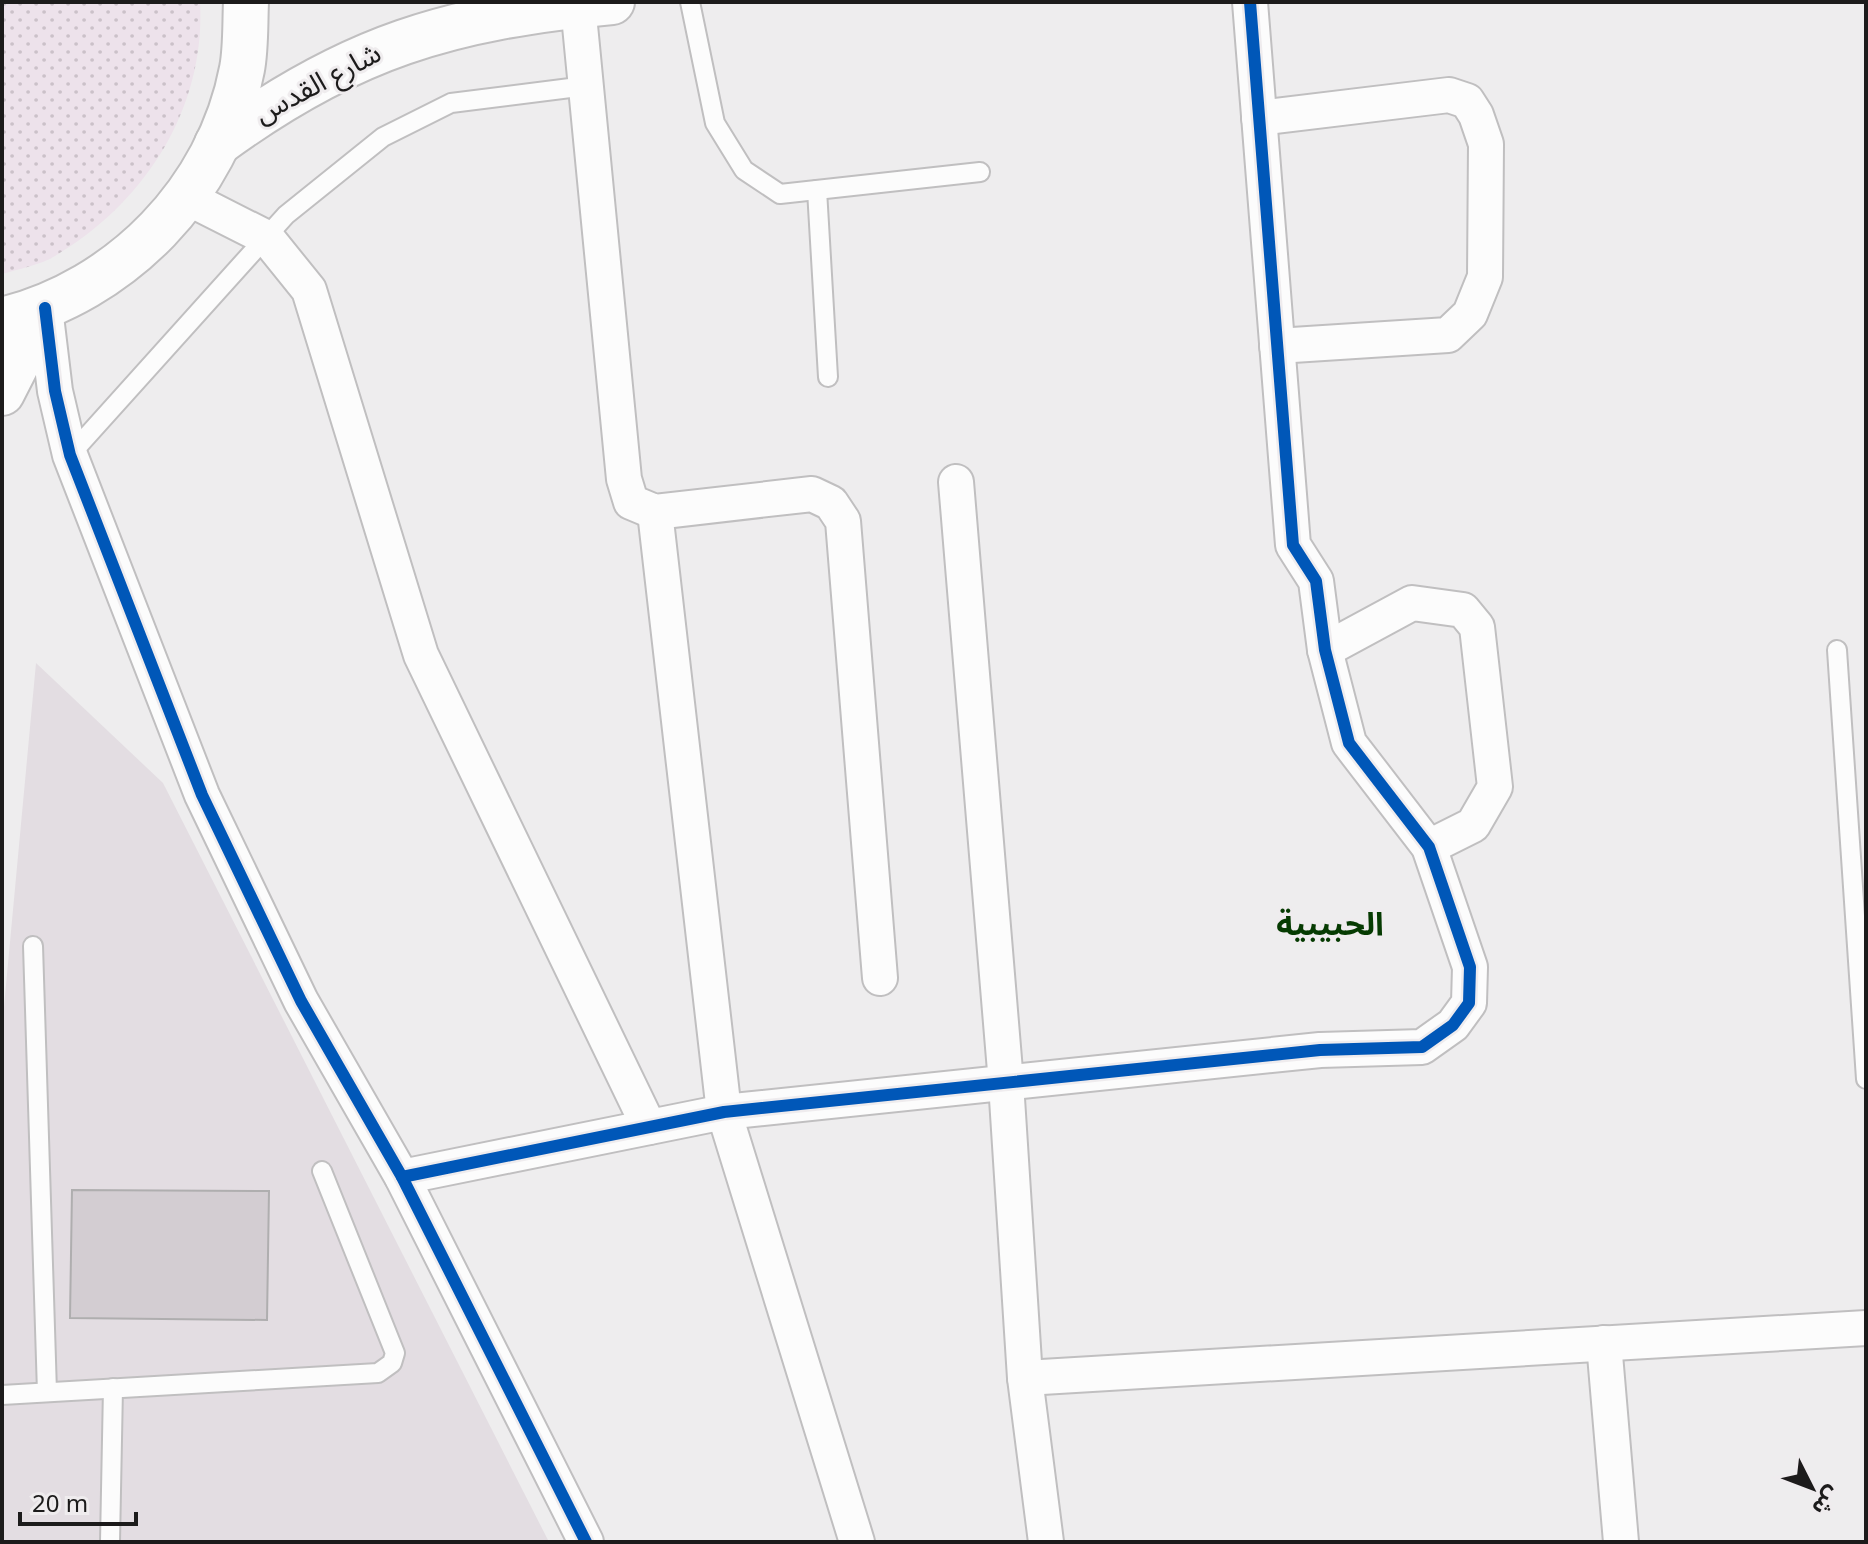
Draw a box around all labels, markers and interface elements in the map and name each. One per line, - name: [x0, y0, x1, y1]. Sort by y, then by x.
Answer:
- street label: شارع القدس: [243, 25, 393, 143]
- district label: الحبيبية: [1276, 891, 1384, 959]
- north arrow: [1772, 1448, 1852, 1528]
- text: ش: [1799, 1474, 1853, 1527]
- scale bar: [20, 1476, 136, 1526]
- text: 20 m: [32, 1479, 88, 1530]

